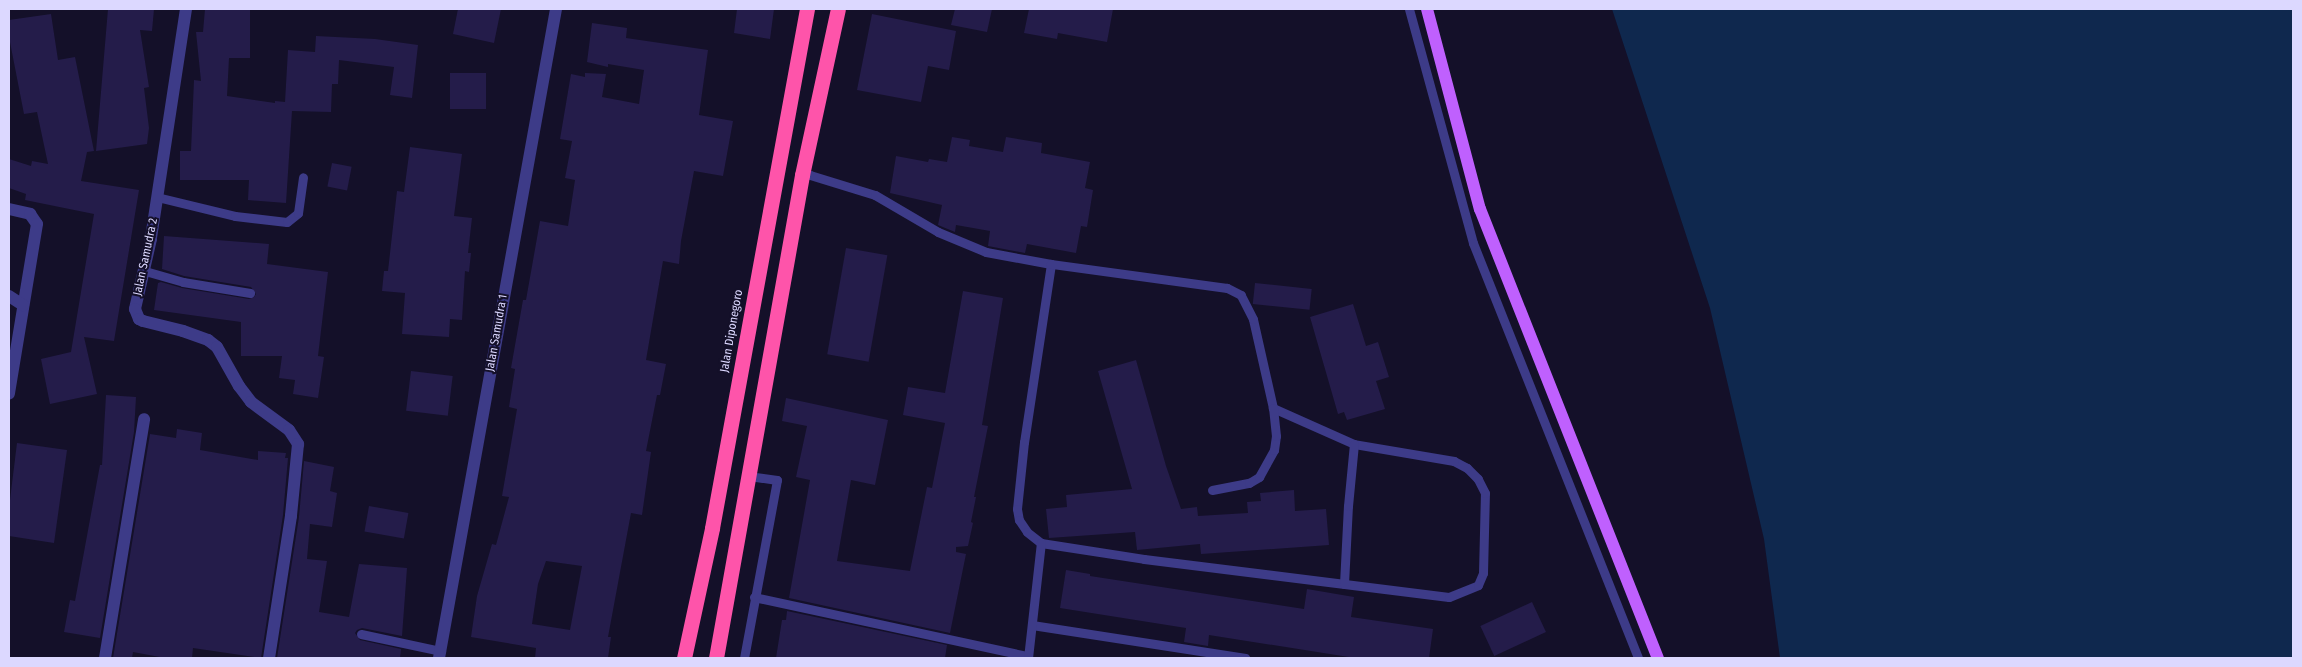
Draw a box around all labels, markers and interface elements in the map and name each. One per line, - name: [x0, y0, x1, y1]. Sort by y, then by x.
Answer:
- street label: Jalan Samudra 2: [131, 217, 161, 297]
- street label: Jalan Diponegoro: [718, 288, 746, 374]
- street label: Jalan Samudra 1: [483, 293, 511, 373]

